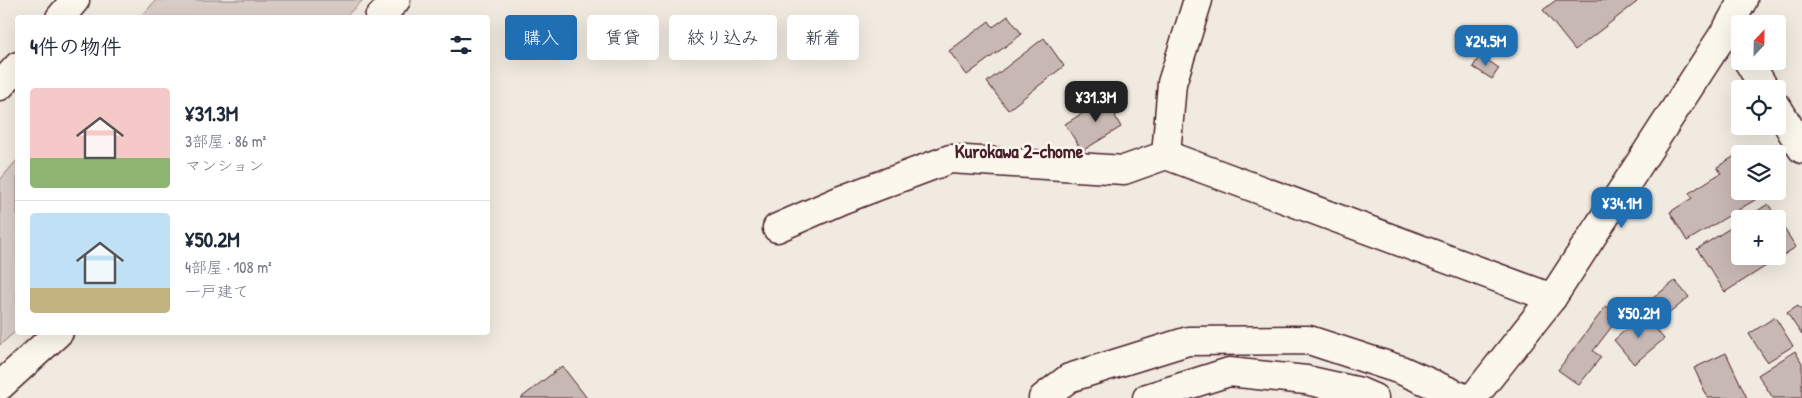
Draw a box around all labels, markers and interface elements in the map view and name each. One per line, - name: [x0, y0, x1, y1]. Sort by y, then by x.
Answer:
- chip: 購入: [505, 15, 577, 60]
- chip: 賃貸: [587, 15, 659, 60]
- chip: 絞り込み: [669, 15, 777, 60]
- chip: 新着: [787, 15, 859, 60]
- north arrow: [1731, 15, 1786, 70]
- map controls: [1731, 15, 1786, 265]
- pin: ¥24.5M: [1445, 24, 1527, 67]
- text: ¥24.5M: [1466, 30, 1506, 52]
- icon: filters: [447, 31, 475, 59]
- text: 4件の物件: [30, 32, 122, 61]
- pin: ¥31.3M: [1055, 80, 1137, 123]
- button: locate: [1731, 80, 1786, 135]
- text: ¥31.3M: [1076, 86, 1116, 108]
- text: ¥31.3M: [185, 99, 238, 128]
- icon: home: [70, 108, 130, 168]
- text: 3部屋 · 86 m²: [185, 130, 266, 152]
- district label: Kurokawa 2-chome: [955, 138, 1084, 164]
- button: layers: [1731, 145, 1786, 200]
- text: マンション: [185, 154, 264, 176]
- pin: ¥34.1M: [1581, 186, 1663, 229]
- text: ¥34.1M: [1602, 192, 1642, 214]
- button: +: [1731, 210, 1786, 265]
- text: ¥50.2M: [185, 225, 240, 254]
- icon: home: [70, 233, 130, 293]
- text: 4部屋 · 108 m²: [185, 256, 272, 278]
- text: 一戸建て: [185, 280, 249, 302]
- pin: ¥50.2M: [1598, 296, 1680, 339]
- text: ¥50.2M: [1618, 302, 1660, 324]

